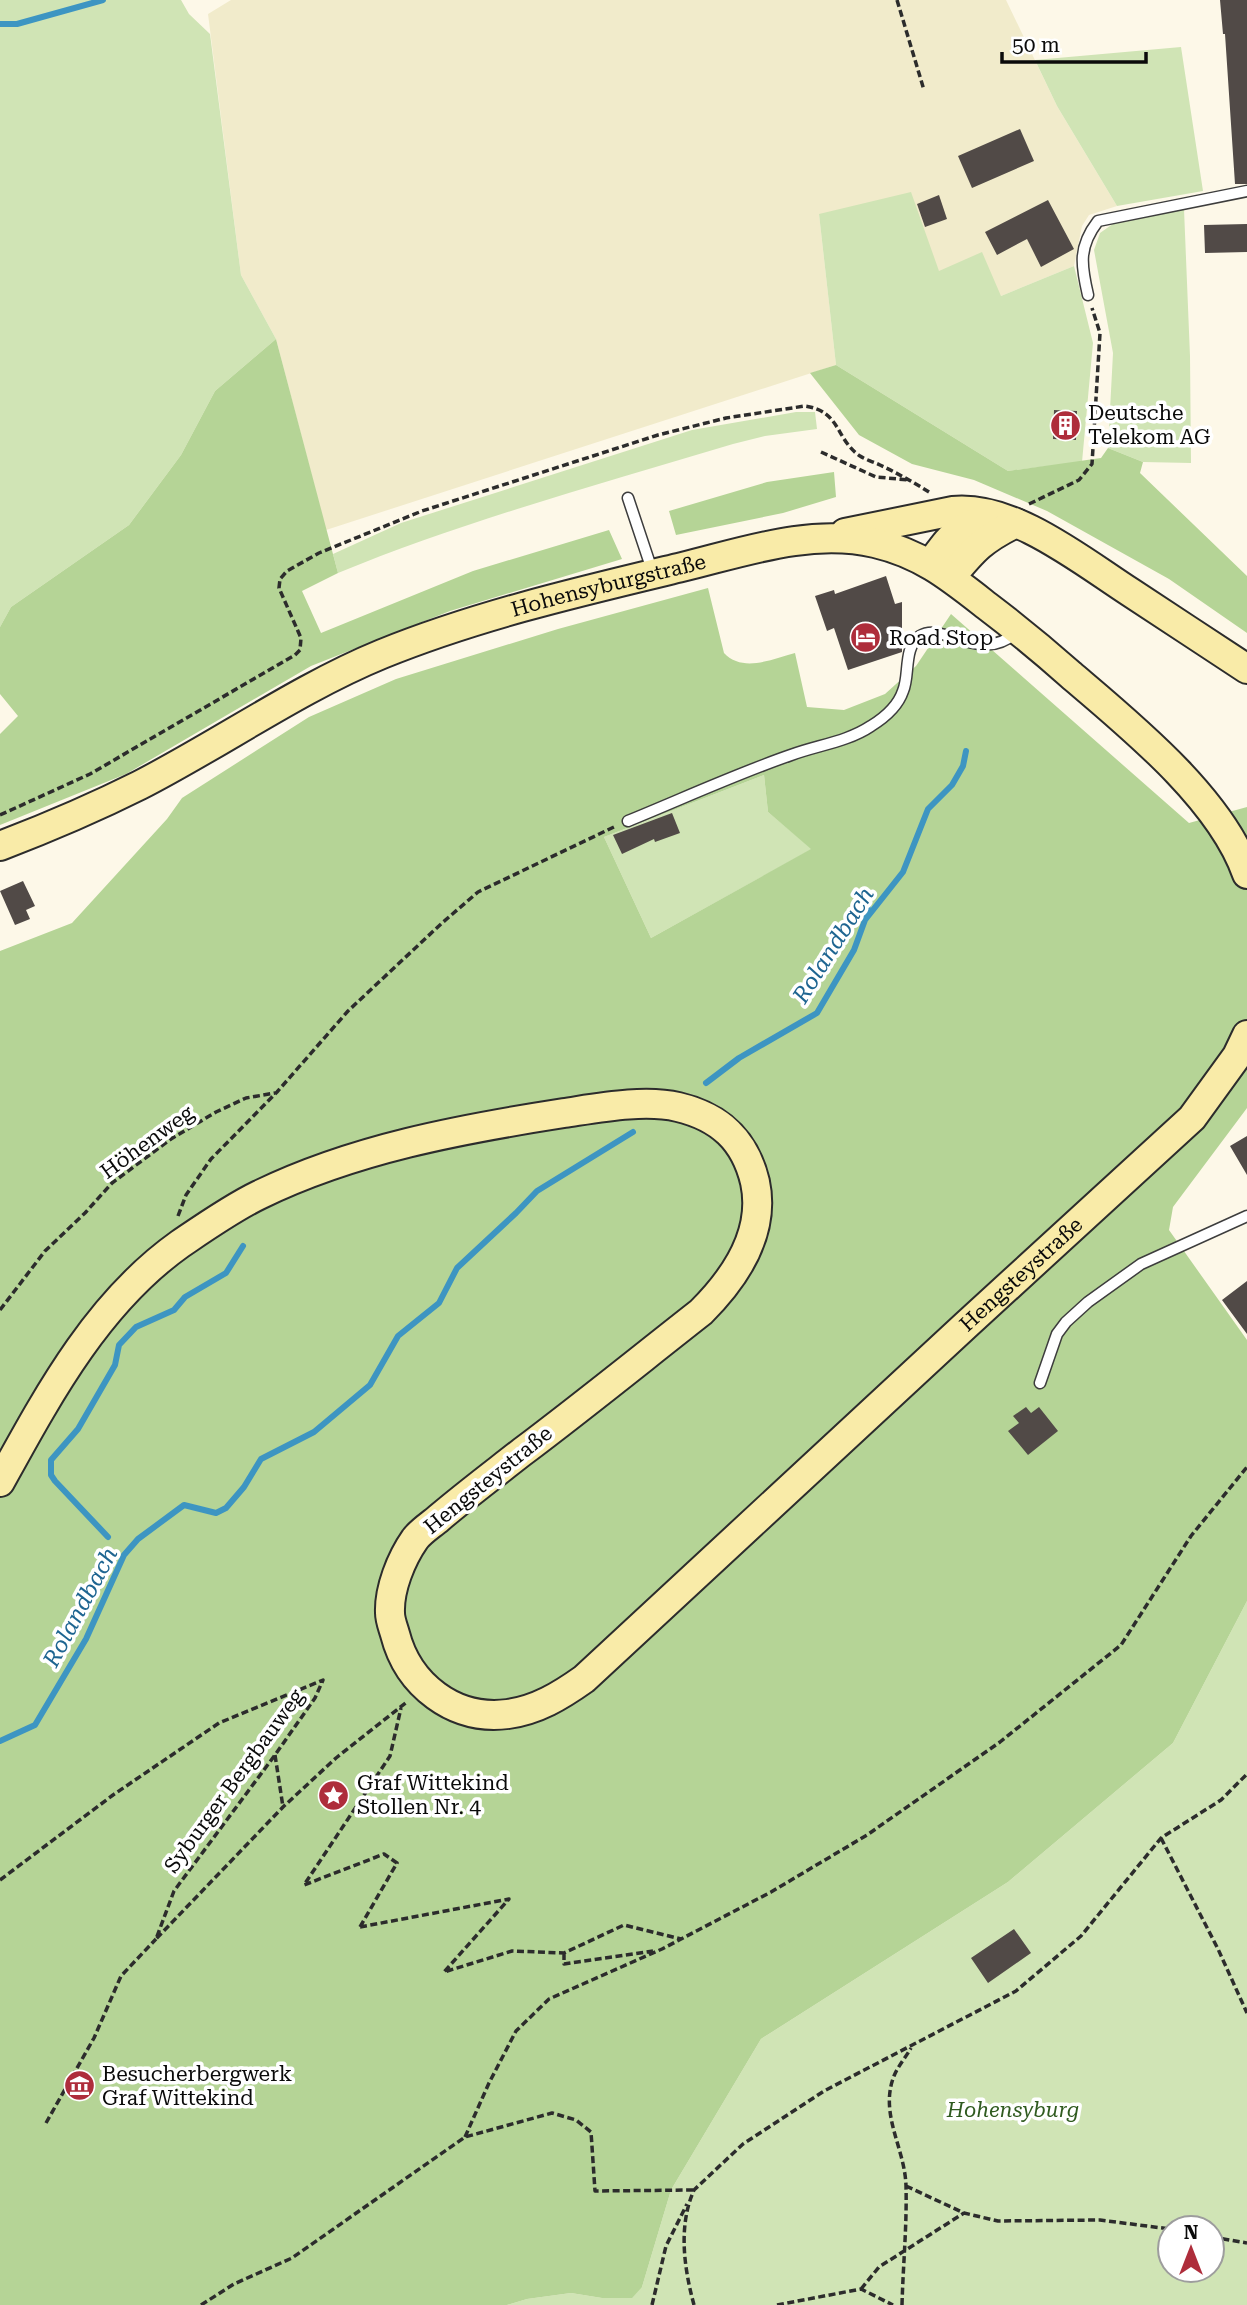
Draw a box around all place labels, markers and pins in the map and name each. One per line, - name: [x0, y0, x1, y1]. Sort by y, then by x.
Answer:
- place label: Deutsche Telekom AG: [1088, 401, 1210, 449]
- building icon: Deutsche Telekom AG: [1048, 408, 1082, 442]
- hotel icon: Road Stop: [849, 621, 883, 655]
- place label: Road Stop: [889, 626, 993, 650]
- place label: Graf Wittekind Stollen Nr. 4: [357, 1771, 509, 1819]
- place icon: Graf Wittekind Stollen Nr. 4: [317, 1778, 351, 1812]
- place label: Besucherbergwerk Graf Wittekind: [102, 2062, 292, 2110]
- museum icon: Besucherbergwerk Graf Wittekind: [62, 2069, 96, 2103]

